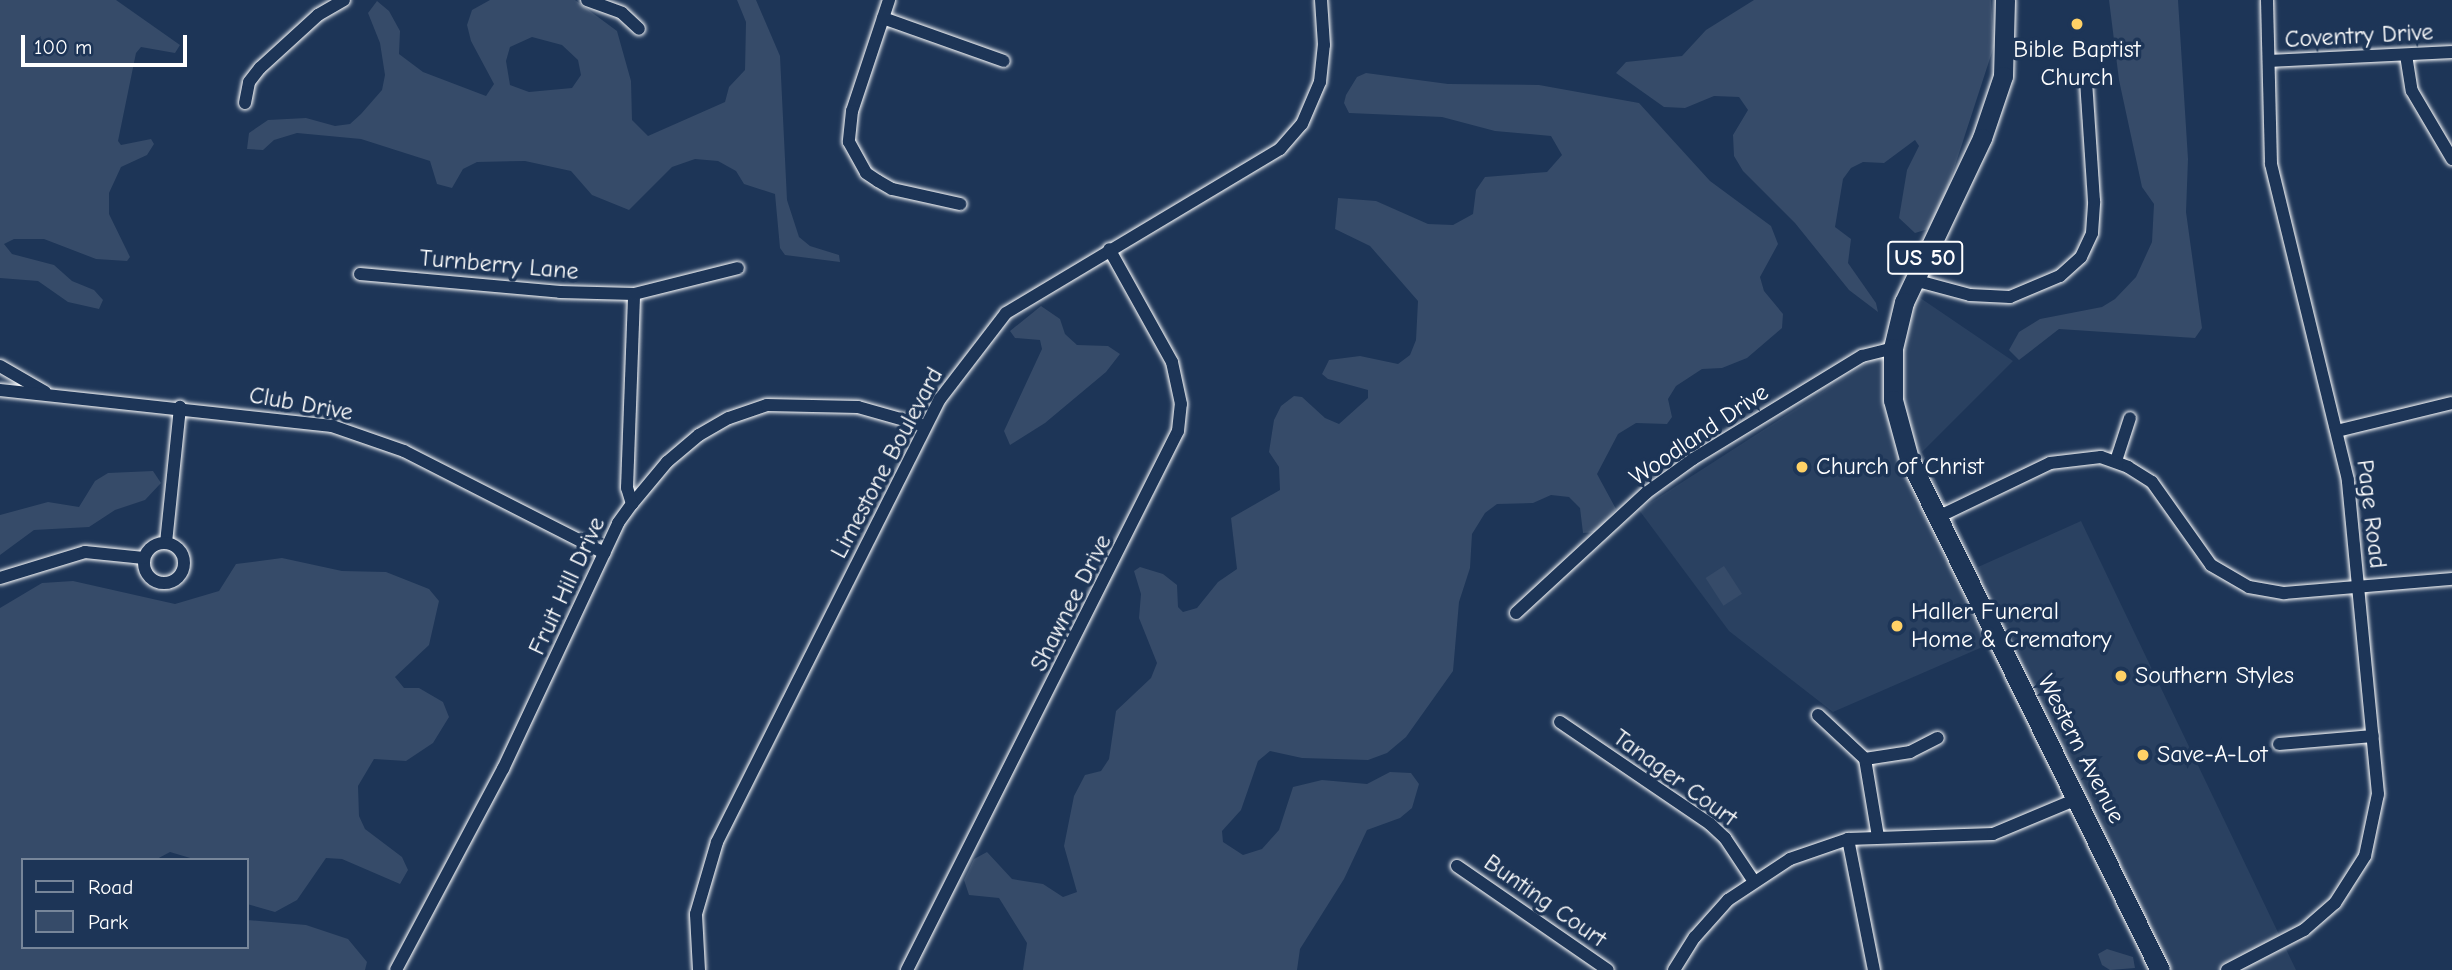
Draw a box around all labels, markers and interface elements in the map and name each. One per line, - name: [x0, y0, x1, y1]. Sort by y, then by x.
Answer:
- marker: Bible Baptist Church: [2069, 16, 2085, 32]
- street label: Coventry Drive: [2284, 18, 2434, 54]
- scale bar: [24, 21, 191, 65]
- text: 100 m: [34, 35, 92, 59]
- place label: Bible Baptist Church: [2013, 36, 2141, 92]
- road number: US 50: [1886, 238, 1964, 278]
- street label: Turnberry Lane: [418, 244, 580, 286]
- street label: Limestone Boulevard: [825, 363, 949, 563]
- street label: Woodland Drive: [1624, 378, 1774, 492]
- street label: Club Drive: [247, 381, 355, 427]
- place label: Church of Christ: [1816, 453, 1984, 481]
- street label: Page Road: [2350, 458, 2392, 570]
- marker: Church of Christ: [1794, 459, 1810, 475]
- street label: Fruit Hill Drive: [522, 512, 612, 660]
- street label: Shawnee Drive: [1024, 530, 1118, 676]
- place label: Haller Funeral Home & Crematory: [1911, 598, 2112, 654]
- marker: Haller Funeral Home & Crematory: [1889, 618, 1905, 634]
- place label: Southern Styles: [2135, 662, 2294, 690]
- marker: Southern Styles: [2113, 668, 2129, 684]
- street label: Western Avenue: [2031, 670, 2131, 828]
- street label: Tanager Court: [1607, 723, 1743, 833]
- place label: Save-A-Lot: [2157, 741, 2268, 769]
- marker: Save-A-Lot: [2135, 747, 2151, 763]
- street label: Bunting Court: [1478, 848, 1612, 954]
- legend: [21, 858, 248, 949]
- text: Road: [88, 875, 133, 899]
- text: Park: [88, 910, 128, 934]

